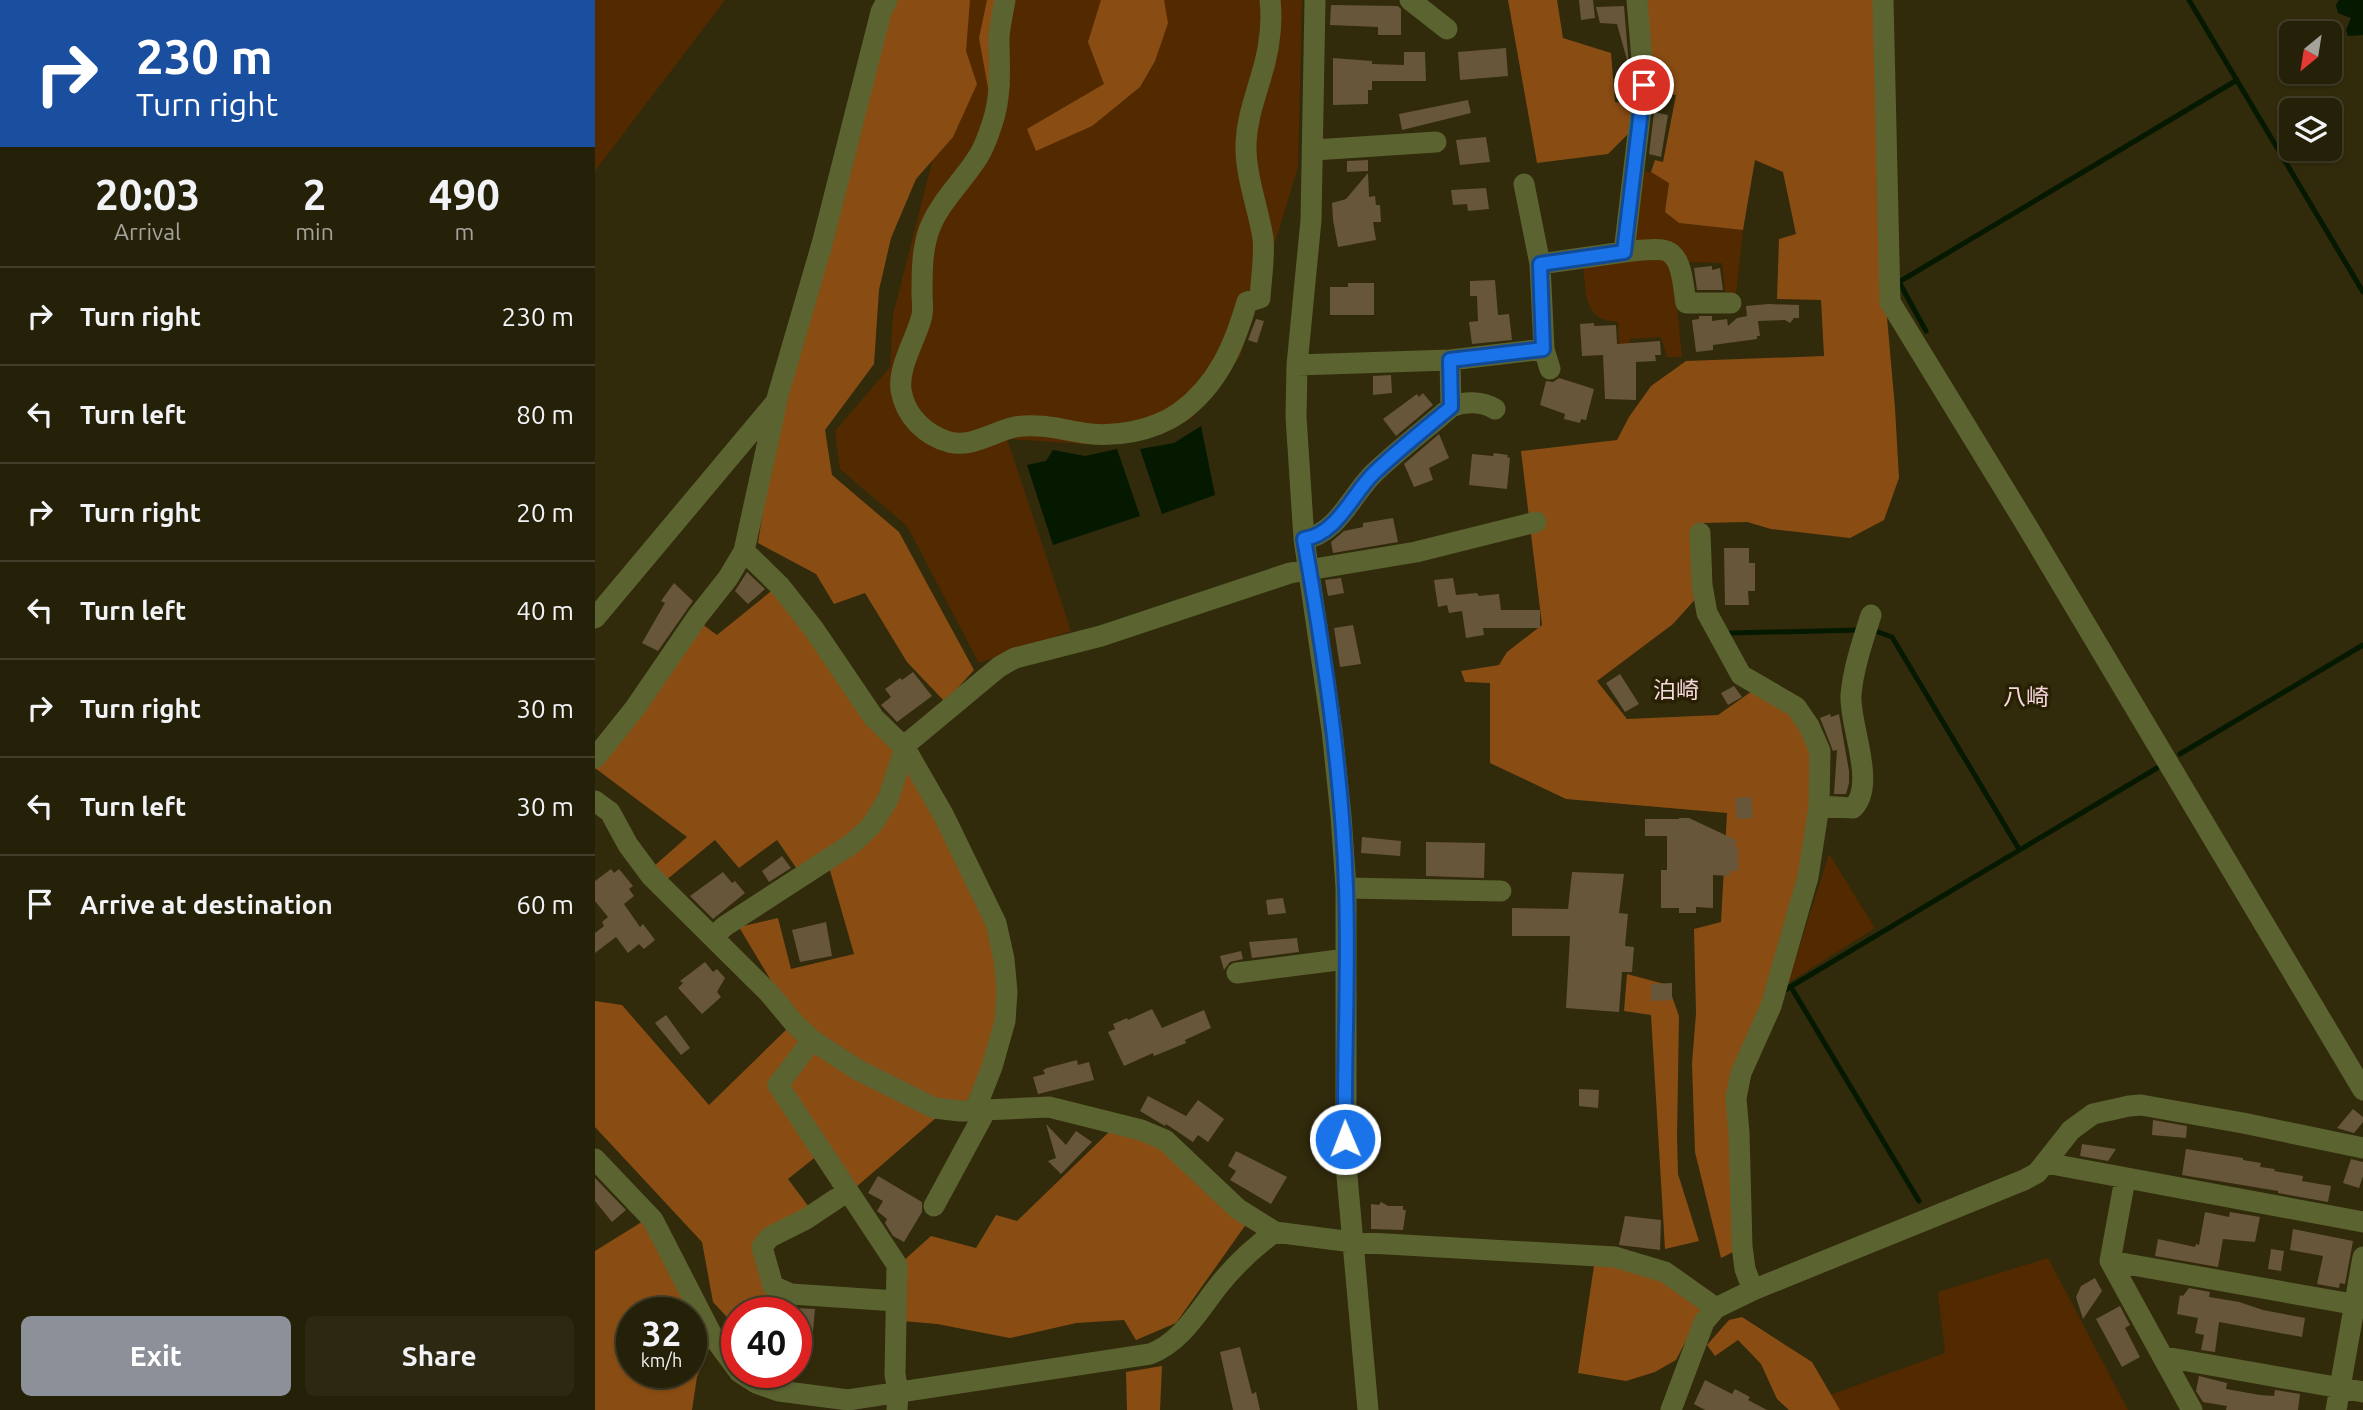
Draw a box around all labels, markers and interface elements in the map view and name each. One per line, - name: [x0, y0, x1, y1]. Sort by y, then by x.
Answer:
- north arrow: [2279, 21, 2341, 84]
- map controls: [2279, 21, 2342, 161]
- icon: right: [21, 28, 112, 119]
- text: 230 m: [136, 28, 273, 83]
- pin: [1614, 55, 1674, 115]
- icon: arrive: [1625, 66, 1663, 104]
- text: Turn right: [136, 86, 278, 122]
- button: layers: [2279, 98, 2342, 161]
- text: 20:03: [95, 171, 200, 218]
- text: 2: [303, 171, 326, 218]
- text: 490: [429, 171, 500, 218]
- text: Arrival: [114, 219, 181, 244]
- text: min: [295, 219, 334, 244]
- text: m: [454, 219, 474, 244]
- icon: right: [21, 297, 59, 335]
- text: Turn right: [80, 302, 201, 331]
- text: 230 m: [502, 302, 574, 331]
- icon: left: [21, 395, 59, 433]
- text: Turn left: [80, 400, 186, 429]
- text: 80 m: [516, 400, 574, 429]
- icon: right: [21, 493, 59, 531]
- text: Turn right: [80, 498, 201, 527]
- text: 20 m: [516, 498, 574, 527]
- icon: left: [21, 591, 59, 629]
- text: Turn left: [80, 596, 186, 625]
- text: 40 m: [516, 596, 574, 625]
- district label: 泊崎: [1653, 677, 1699, 702]
- district label: 八崎: [2003, 684, 2049, 709]
- icon: right: [21, 689, 59, 727]
- text: Turn right: [80, 694, 201, 723]
- text: 30 m: [516, 694, 574, 723]
- icon: left: [21, 787, 59, 825]
- text: Turn left: [80, 792, 186, 821]
- text: 30 m: [516, 792, 574, 821]
- icon: arrive: [21, 885, 59, 923]
- text: Arrive at destination: [80, 890, 333, 919]
- text: 60 m: [516, 890, 574, 919]
- position arrow: [1308, 1102, 1382, 1176]
- speed limit sign: 40: [721, 1297, 812, 1388]
- text: 32: [642, 1313, 681, 1353]
- button: Exit: [21, 1316, 291, 1396]
- button: Share: [305, 1316, 574, 1396]
- text: km/h: [641, 1350, 682, 1370]

